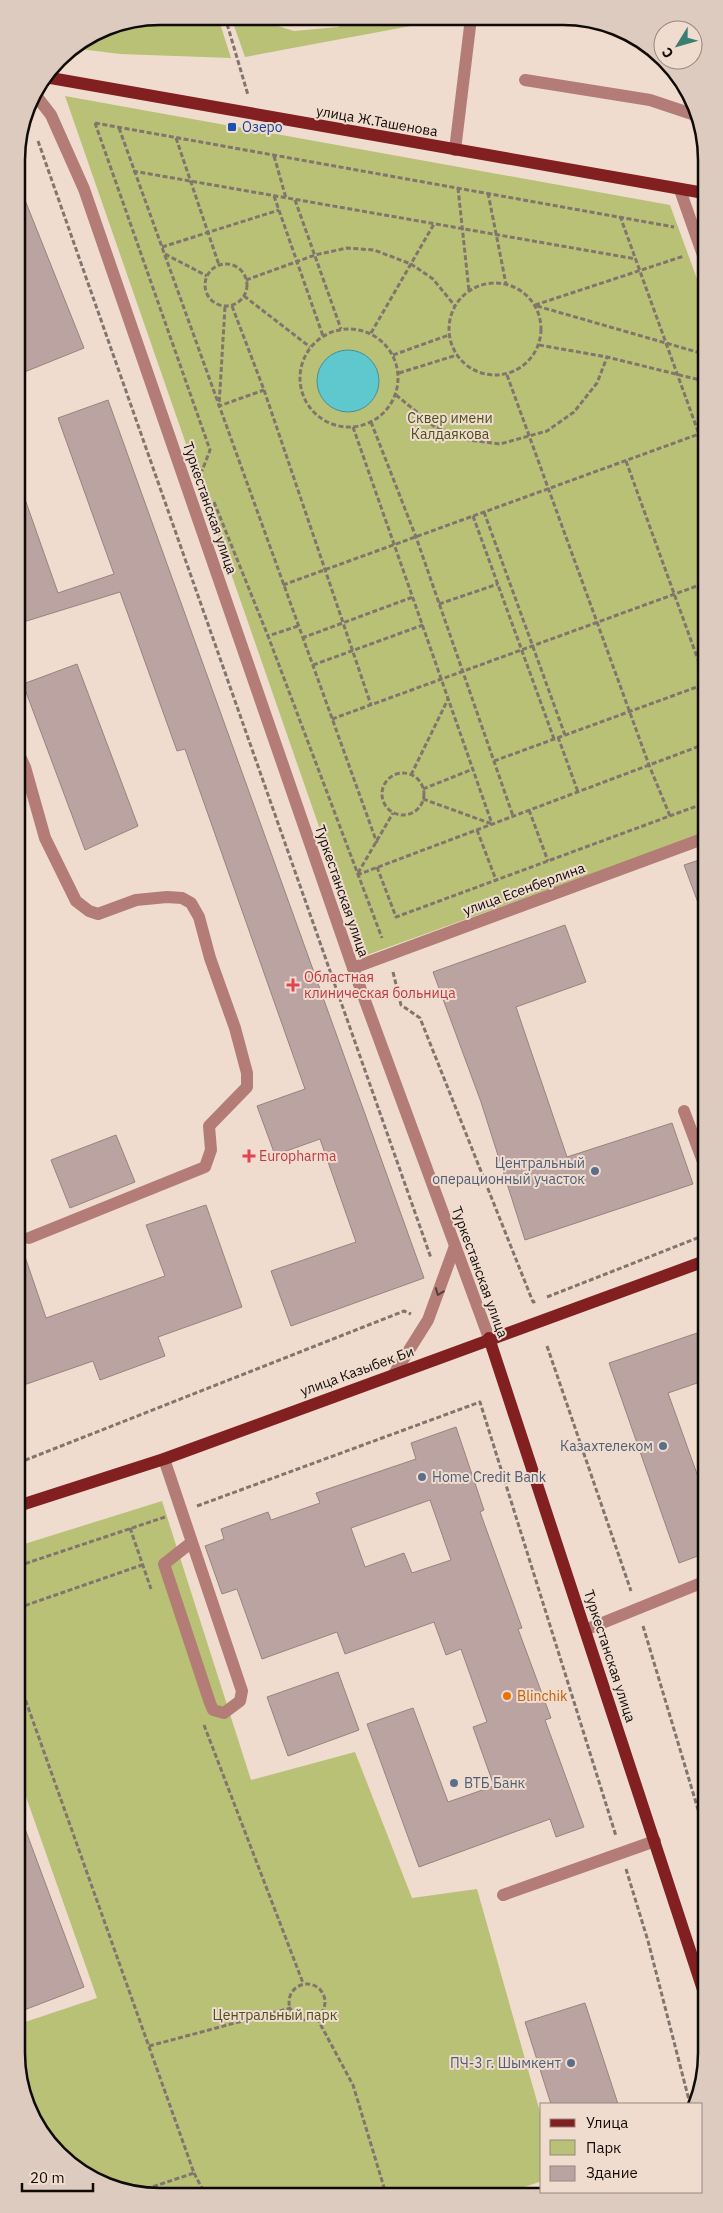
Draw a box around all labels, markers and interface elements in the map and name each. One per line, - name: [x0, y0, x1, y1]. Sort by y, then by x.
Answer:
- north arrow: [653, 20, 703, 70]
- text: С: [658, 44, 678, 62]
- street label: улица Ж.Ташенова: [315, 101, 440, 141]
- place label: Озеро: [242, 118, 283, 136]
- marker: Озеро: [226, 121, 238, 133]
- park label: Сквер имени Калдаякова: [407, 409, 493, 443]
- street label: Туркестанская улица: [179, 440, 241, 577]
- street label: Туркестанская улица: [311, 823, 373, 960]
- street label: улица Есенберлина: [461, 858, 588, 919]
- place label: Областная клиническая больница: [304, 968, 456, 1002]
- marker: Областная клиническая больница: [286, 978, 300, 992]
- place label: Europharma: [259, 1147, 337, 1165]
- marker: Europharma: [243, 1150, 255, 1162]
- place label: Центральный операционный участок: [432, 1154, 585, 1188]
- marker: Центральный операционный участок: [589, 1165, 601, 1177]
- street label: Туркестанская улица: [448, 1204, 512, 1341]
- one-way arrow: [435, 1287, 446, 1296]
- street label: улица Казыбек Би: [298, 1342, 416, 1400]
- place label: Казахтелеком: [560, 1437, 653, 1455]
- marker: Казахтелеком: [657, 1440, 669, 1452]
- place label: Home Credit Bank: [432, 1468, 547, 1486]
- marker: Home Credit Bank: [416, 1471, 428, 1483]
- street label: Туркестанская улица: [580, 1587, 640, 1725]
- place label: Blinchik: [517, 1687, 568, 1705]
- marker: Blinchik: [501, 1690, 513, 1702]
- place label: ВТБ Банк: [464, 1774, 526, 1792]
- marker: ВТБ Банк: [448, 1777, 460, 1789]
- park label: Центральный парк: [213, 2006, 338, 2024]
- place label: ПЧ-3 г. Шымкент: [450, 2054, 561, 2072]
- marker: ПЧ-3 г. Шымкент: [565, 2057, 577, 2069]
- legend: [540, 2103, 703, 2193]
- text: Улица: [586, 2113, 628, 2132]
- text: Парк: [586, 2138, 621, 2157]
- scale bar: [22, 2160, 94, 2192]
- text: Здание: [586, 2163, 638, 2182]
- text: 20 m: [30, 2168, 65, 2187]

